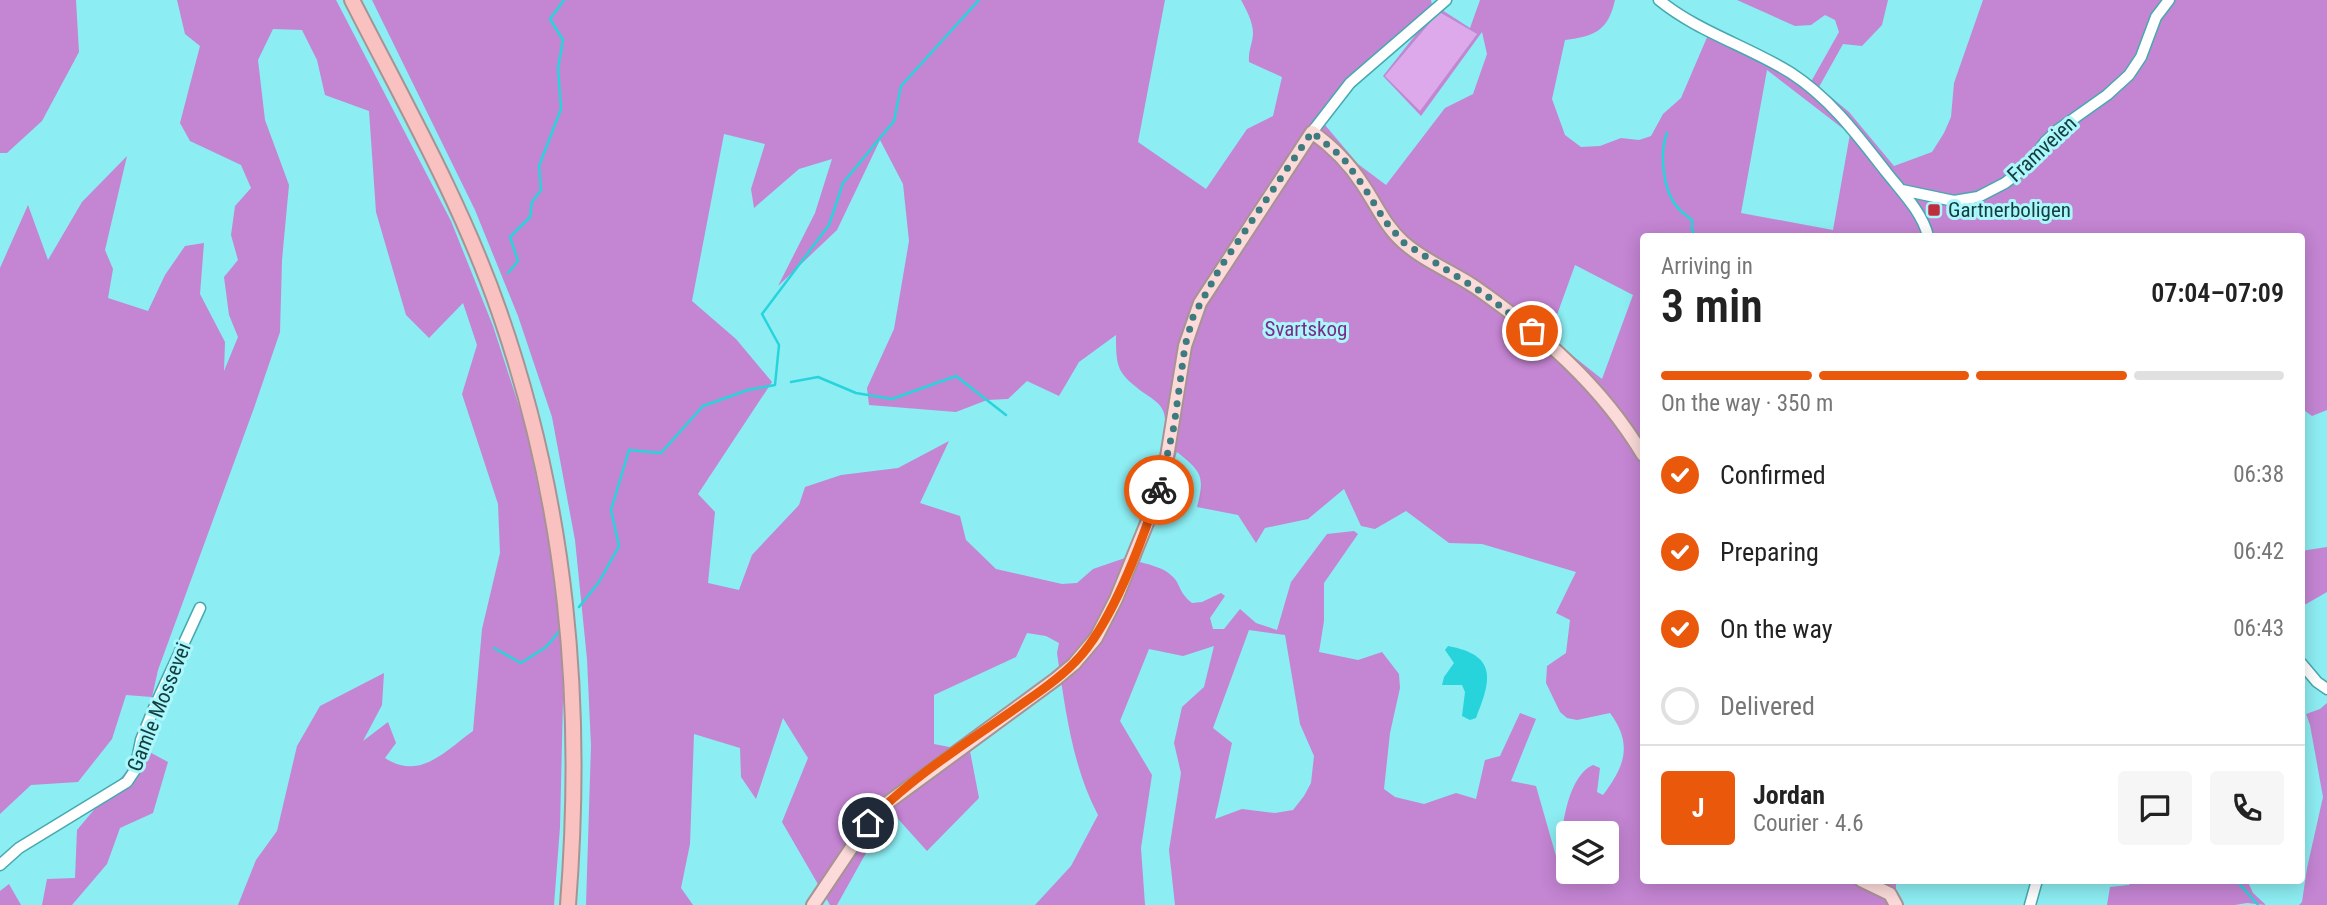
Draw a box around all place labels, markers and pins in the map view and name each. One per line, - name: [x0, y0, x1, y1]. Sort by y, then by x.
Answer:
- place label: Gartnerboligen: [1948, 198, 2071, 222]
- marker: Gartnerboligen: [1926, 202, 1942, 218]
- pin: [1502, 301, 1562, 361]
- pin: [838, 793, 898, 853]

